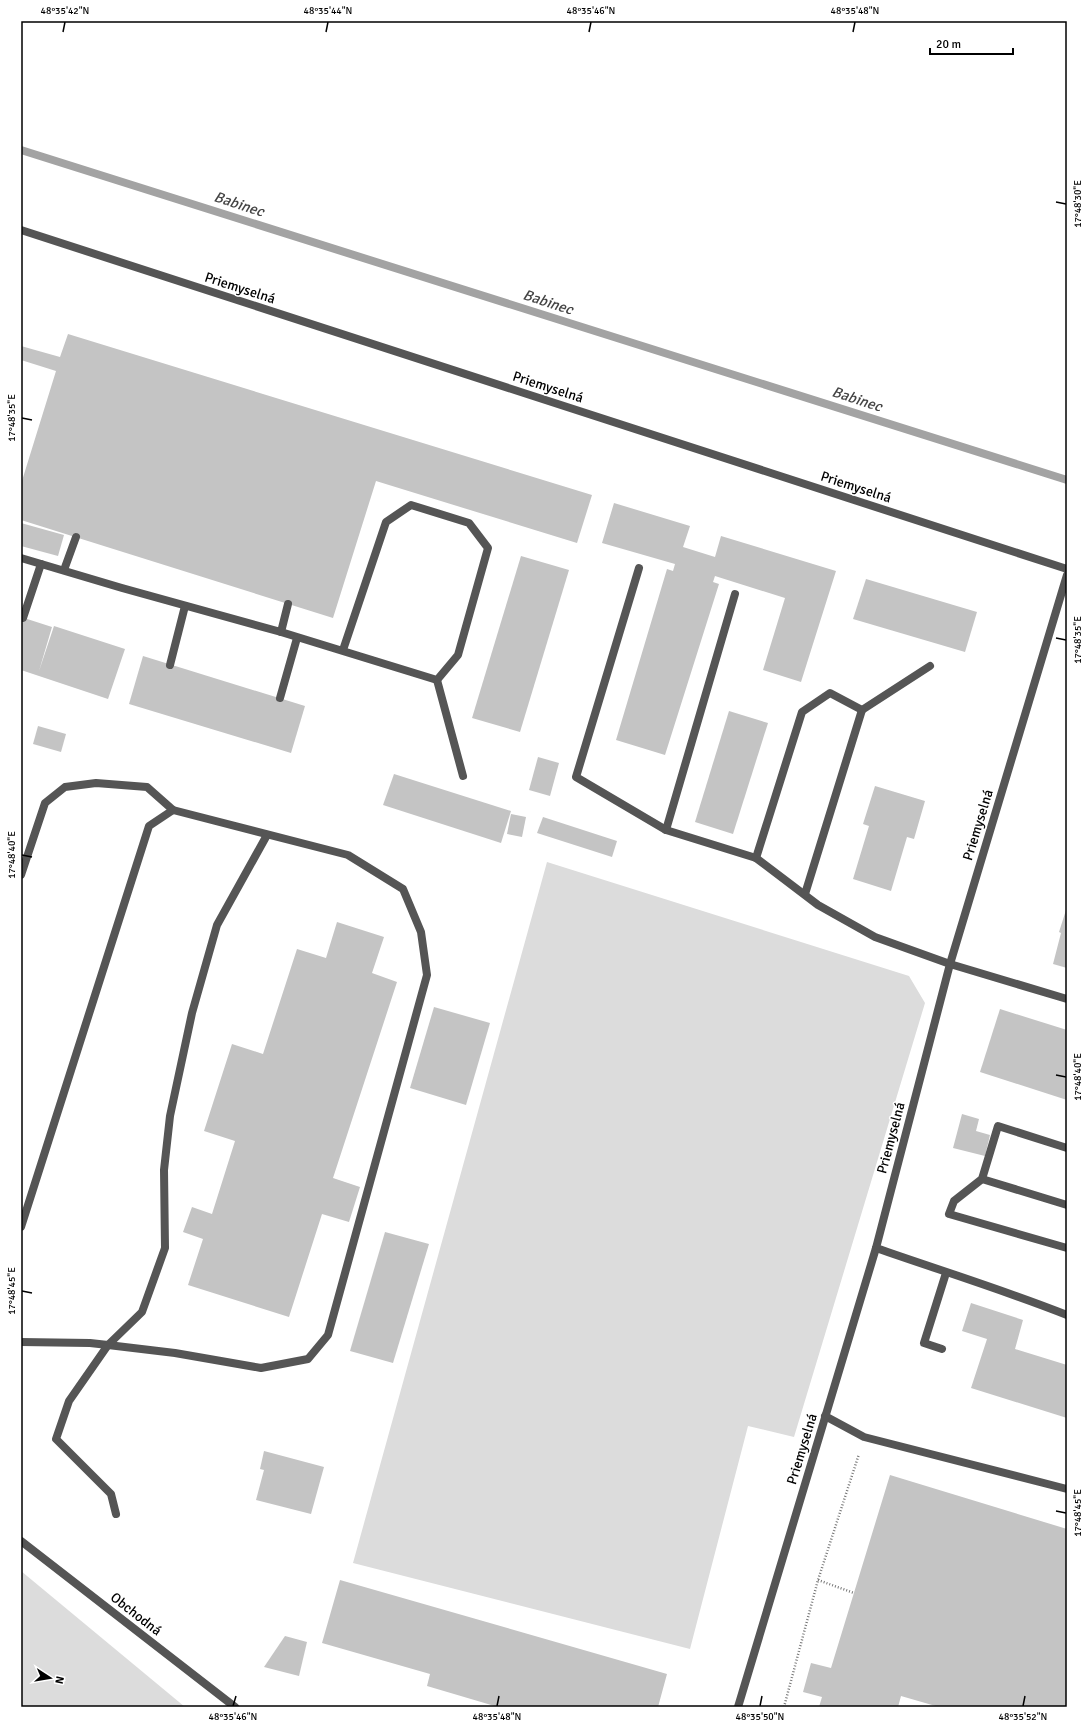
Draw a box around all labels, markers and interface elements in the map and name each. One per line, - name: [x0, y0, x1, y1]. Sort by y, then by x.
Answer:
- text: 48°35'42"N: [41, 5, 89, 17]
- text: 48°35'44"N: [304, 5, 352, 17]
- text: 48°35'46"N: [567, 5, 615, 17]
- text: 48°35'48"N: [831, 5, 879, 17]
- scale bar: [930, 30, 1013, 56]
- text: 20 m: [936, 37, 961, 52]
- text: 17°48'30"E: [1072, 180, 1084, 228]
- water label: Babinec: [212, 187, 267, 221]
- street label: Priemyselná: [202, 269, 278, 307]
- water label: Babinec: [521, 285, 576, 319]
- street label: Priemyselná: [510, 368, 586, 406]
- water label: Babinec: [830, 382, 885, 416]
- text: 17°48'35"E: [6, 394, 18, 442]
- street label: Priemyselná: [818, 468, 894, 506]
- text: 17°48'35"E: [1072, 616, 1084, 664]
- street label: Priemyselná: [959, 787, 997, 863]
- text: 17°48'40"E: [6, 831, 18, 879]
- text: 17°48'40"E: [1072, 1053, 1084, 1101]
- street label: Priemyselná: [873, 1100, 909, 1176]
- text: 17°48'45"E: [6, 1267, 18, 1315]
- street label: Priemyselná: [783, 1411, 821, 1487]
- text: 17°48'45"E: [1072, 1489, 1084, 1537]
- street label: Obchodná: [107, 1589, 165, 1639]
- north arrow: [30, 1658, 70, 1698]
- text: N: [52, 1675, 66, 1685]
- text: 48°35'46"N: [209, 1711, 257, 1723]
- text: 48°35'48"N: [473, 1711, 521, 1723]
- text: 48°35'50"N: [736, 1711, 784, 1723]
- text: 48°35'52"N: [999, 1711, 1047, 1723]

